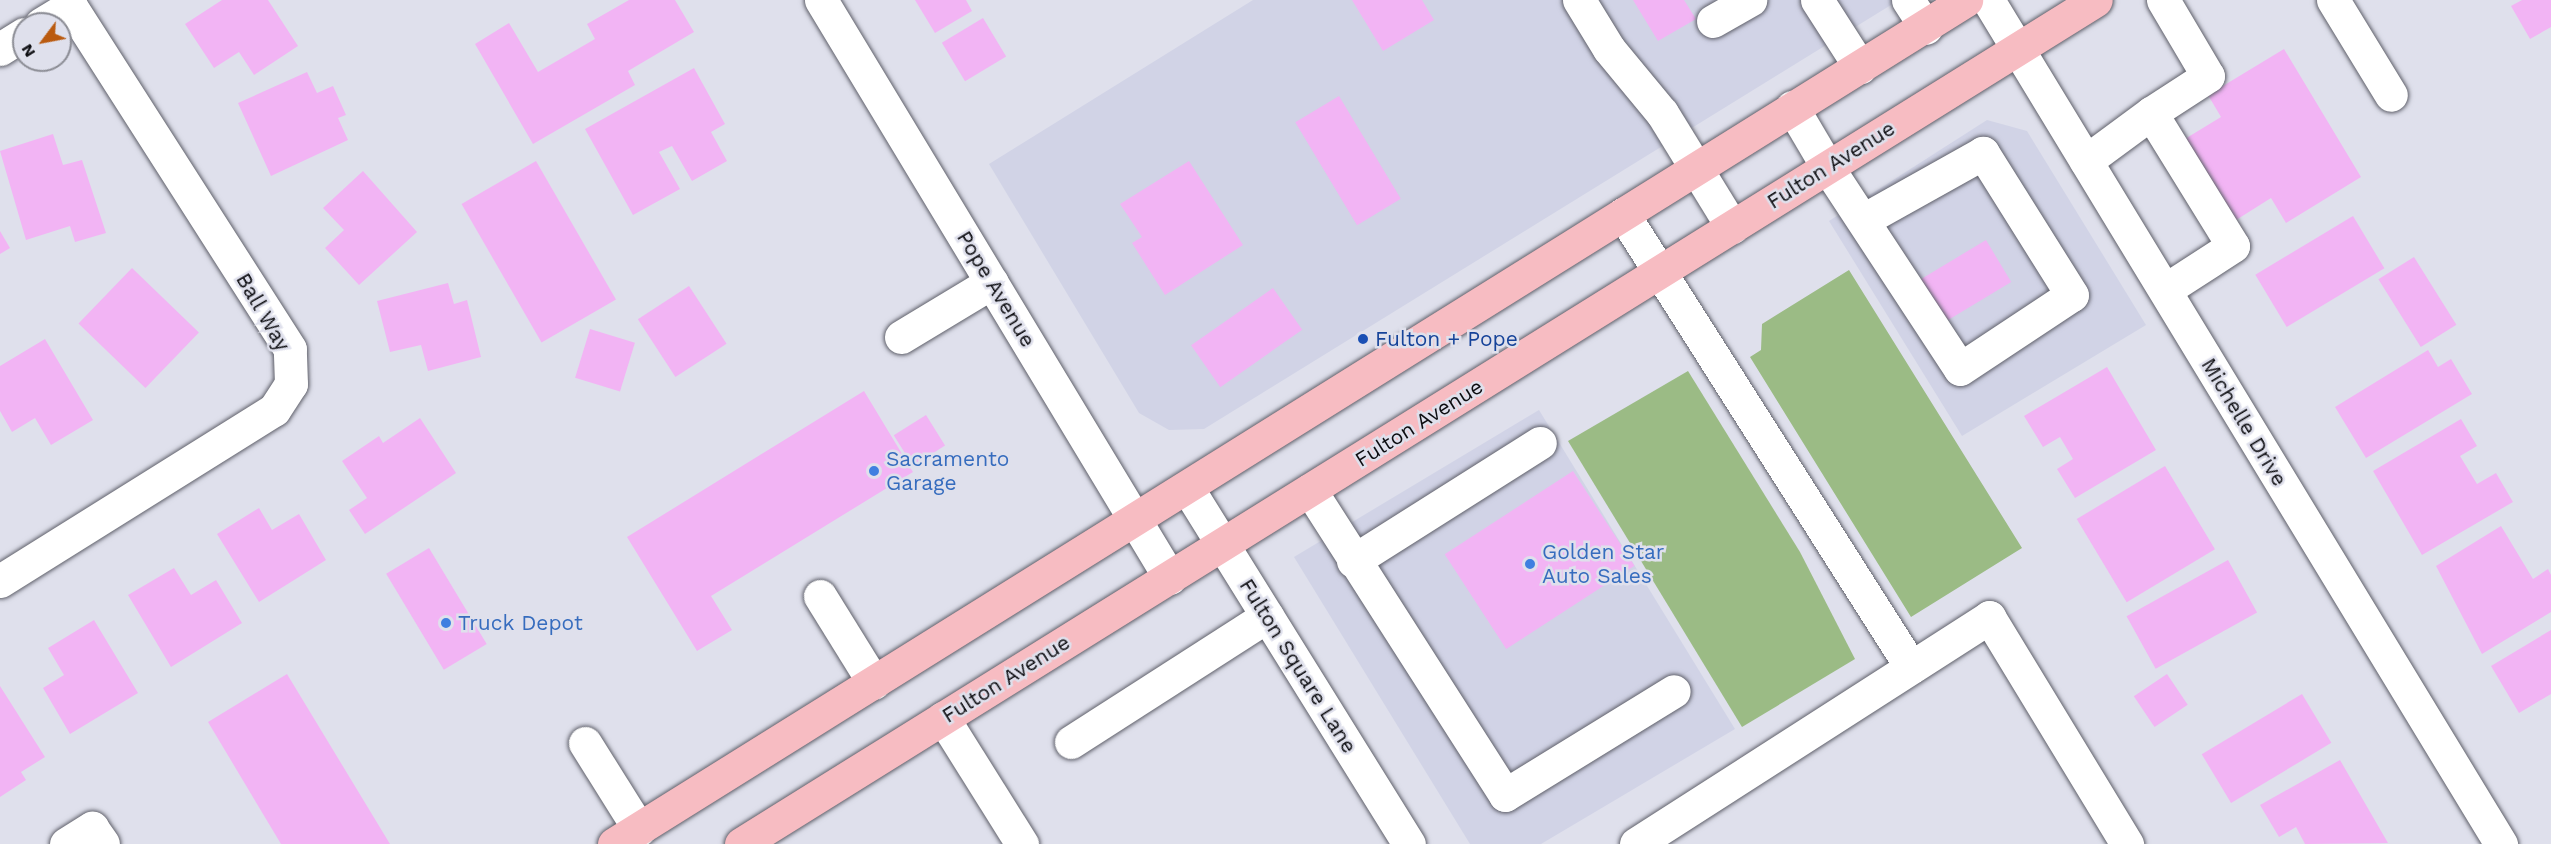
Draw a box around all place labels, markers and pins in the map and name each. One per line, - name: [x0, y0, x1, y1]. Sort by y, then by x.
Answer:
- place label: Fulton + Pope: [1375, 326, 1518, 352]
- marker: Fulton + Pope: [1356, 332, 1370, 346]
- place label: Sacramento Garage: [886, 446, 1009, 496]
- marker: Sacramento Garage: [867, 464, 881, 478]
- place label: Golden Star Auto Sales: [1542, 539, 1664, 589]
- marker: Golden Star Auto Sales: [1523, 557, 1537, 571]
- place label: Truck Depot: [458, 610, 583, 636]
- marker: Truck Depot: [439, 616, 453, 630]

